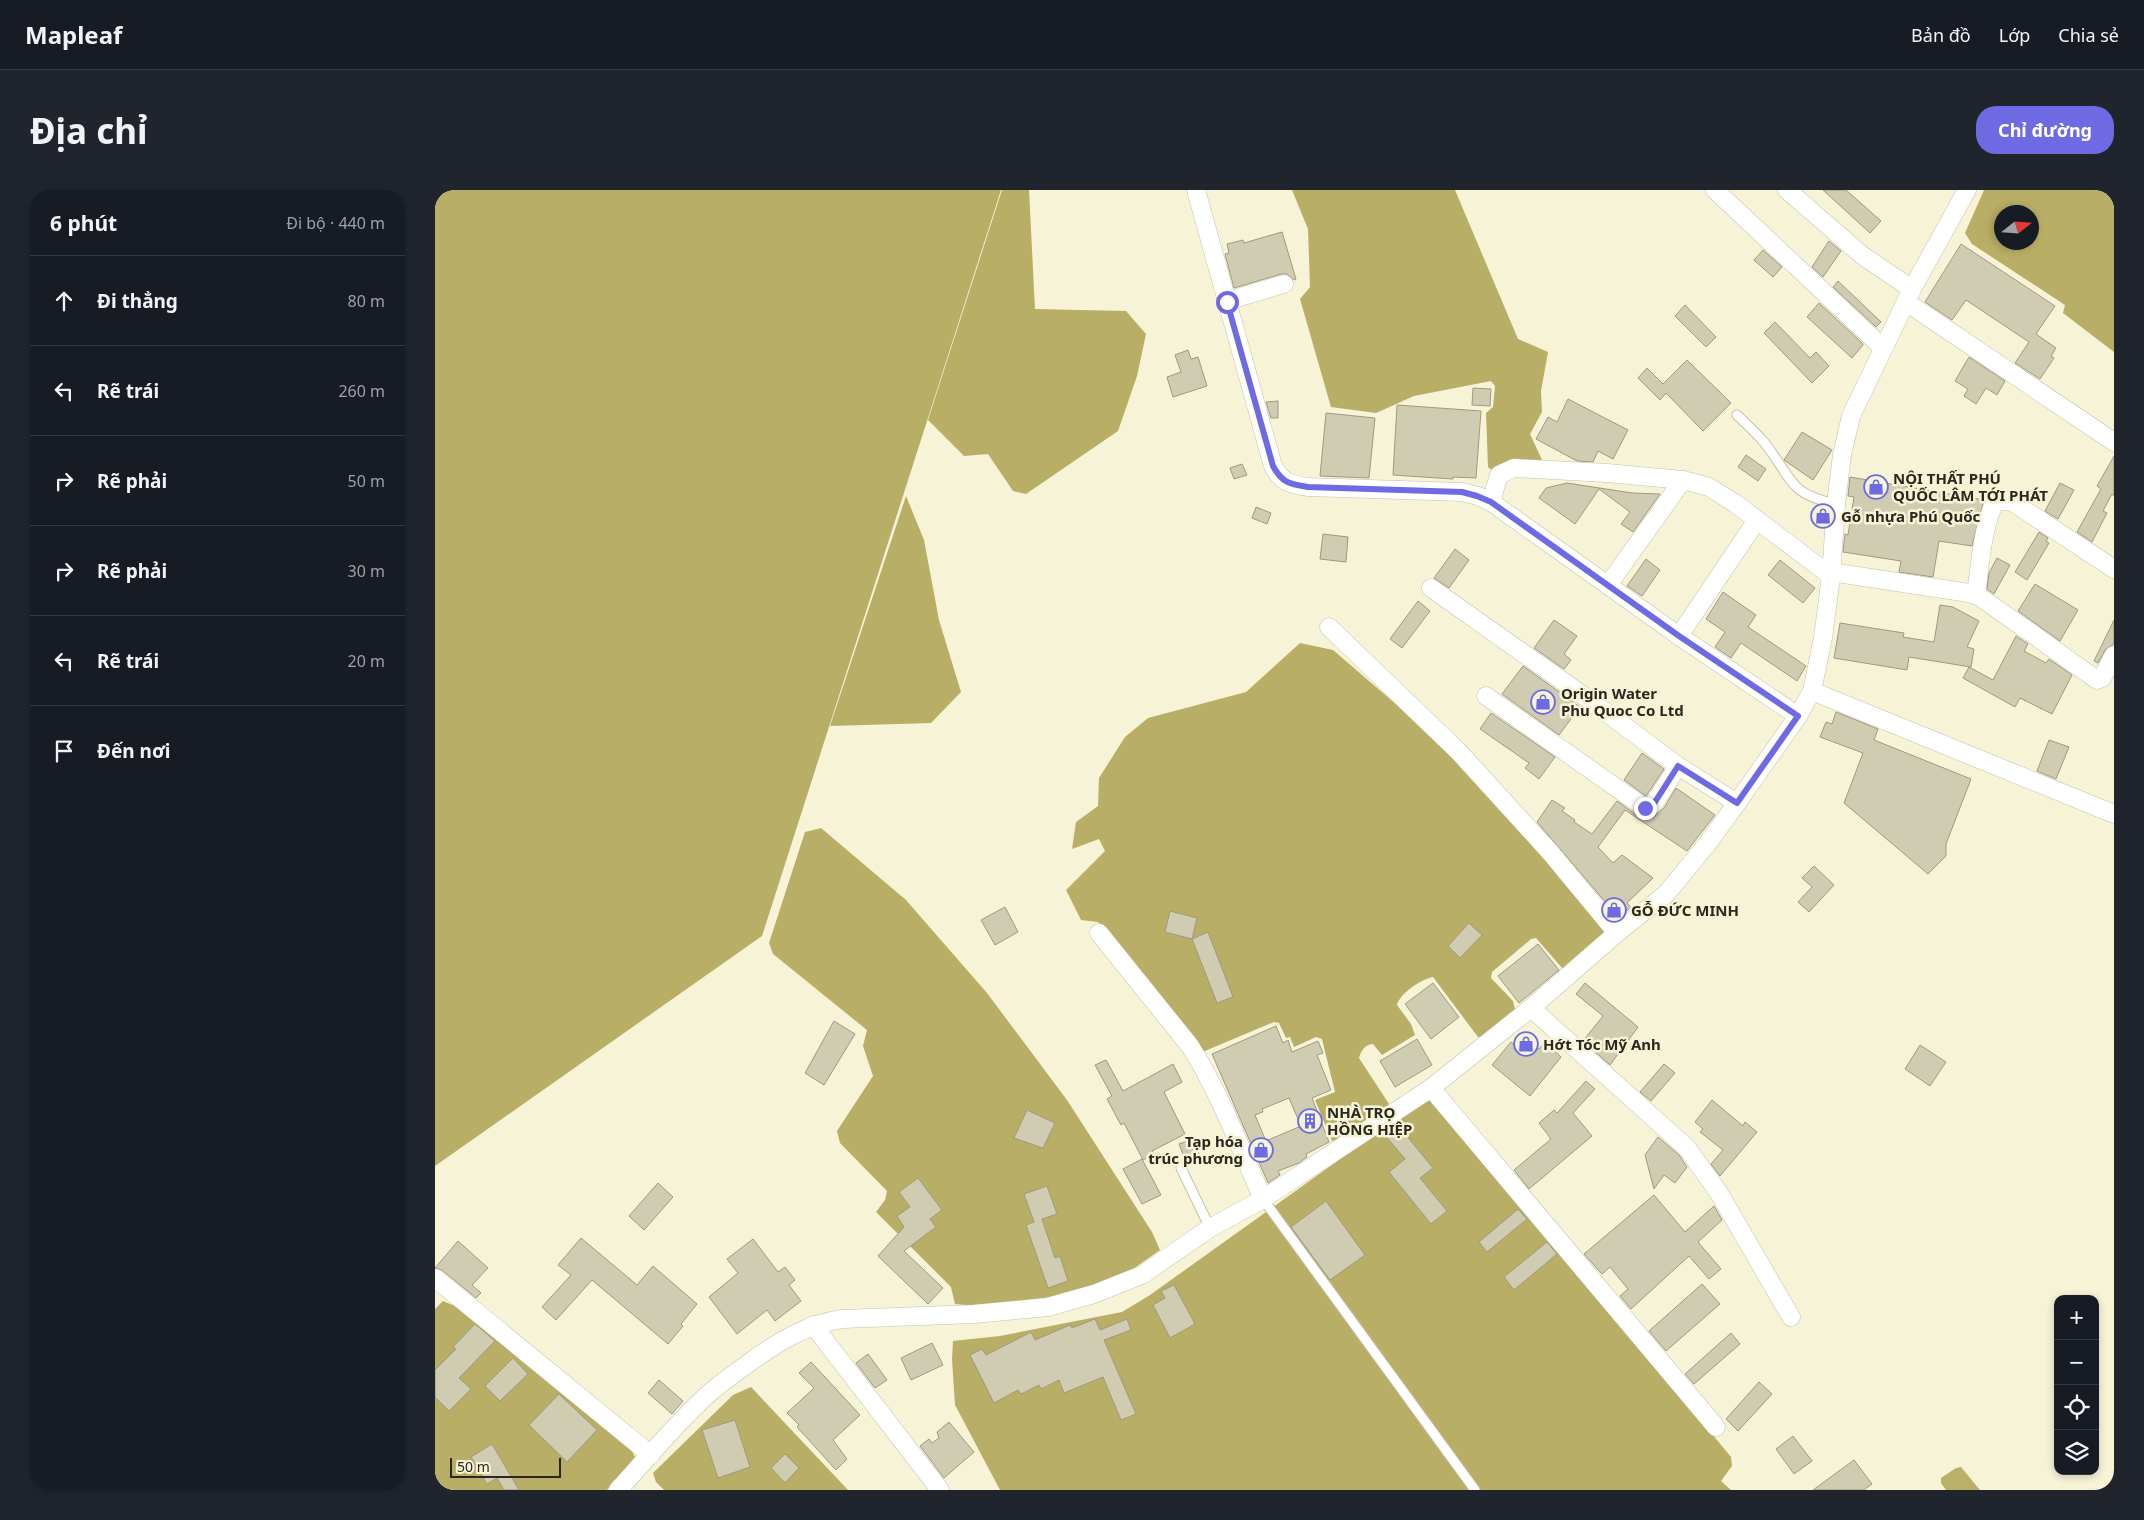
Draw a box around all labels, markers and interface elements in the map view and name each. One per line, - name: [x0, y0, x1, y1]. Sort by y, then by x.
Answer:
- text: Mapleaf: [25, 18, 122, 51]
- text: Bản đồ: [1911, 23, 1971, 47]
- text: Lớp: [1999, 23, 2030, 47]
- text: Chia sẻ: [2058, 23, 2119, 47]
- button: Chỉ đường: [1976, 106, 2114, 154]
- text: Địa chỉ: [30, 107, 147, 154]
- north arrow: [1994, 205, 2039, 250]
- text: 6 phút: [50, 209, 117, 237]
- text: Đi bộ · 440 m: [286, 212, 385, 234]
- icon: ahead: [50, 287, 78, 315]
- text: Đi thẳng: [97, 288, 178, 314]
- text: 80 m: [348, 290, 385, 312]
- route start: [1216, 291, 1239, 314]
- icon: left: [50, 377, 78, 405]
- text: Rẽ trái: [97, 378, 159, 404]
- text: 260 m: [338, 380, 385, 402]
- icon: right: [50, 467, 78, 495]
- text: Rẽ phải: [97, 468, 167, 494]
- place label: NỘI THẤT PHÚ QUỐC LÂM TỚI PHÁT: [1893, 468, 2048, 505]
- text: 50 m: [348, 470, 385, 492]
- shop icon: NỘI THẤT PHÚ QUỐC LÂM TỚI PHÁT: [1863, 474, 1889, 500]
- shop icon: Gỗ nhựa Phú Quốc: [1810, 503, 1836, 529]
- place label: Gỗ nhựa Phú Quốc: [1841, 506, 1981, 526]
- icon: right: [50, 557, 78, 585]
- text: Rẽ phải: [97, 558, 167, 584]
- text: 30 m: [348, 560, 385, 582]
- icon: left: [50, 647, 78, 675]
- text: Rẽ trái: [97, 648, 159, 674]
- text: 20 m: [348, 650, 385, 672]
- place label: Origin Water Phu Quoc Co Ltd: [1561, 683, 1684, 720]
- shop icon: Origin Water Phu Quoc Co Ltd: [1530, 689, 1556, 715]
- icon: arrive: [50, 737, 78, 765]
- text: Đến nơi: [97, 738, 171, 764]
- route end: [1634, 797, 1657, 820]
- shop icon: GỖ ĐỨC MINH: [1601, 897, 1627, 923]
- place label: GỖ ĐỨC MINH: [1631, 900, 1739, 920]
- shop icon: Hớt Tóc Mỹ Anh: [1513, 1031, 1539, 1057]
- place label: Hớt Tóc Mỹ Anh: [1543, 1034, 1661, 1054]
- place label: NHÀ TRỌ HỒNG HIỆP: [1327, 1102, 1412, 1139]
- building icon: NHÀ TRỌ HỒNG HIỆP: [1297, 1108, 1323, 1134]
- place label: Tạp hóa trúc phương: [1148, 1131, 1243, 1168]
- shop icon: Tạp hóa trúc phương: [1248, 1137, 1274, 1163]
- map controls: [2054, 1295, 2099, 1475]
- button: +: [2054, 1295, 2099, 1340]
- button: −: [2054, 1340, 2099, 1385]
- button: locate: [2054, 1385, 2099, 1430]
- button: layers: [2054, 1430, 2099, 1475]
- scale bar: [450, 1455, 561, 1478]
- text: 50 m: [457, 1457, 490, 1476]

